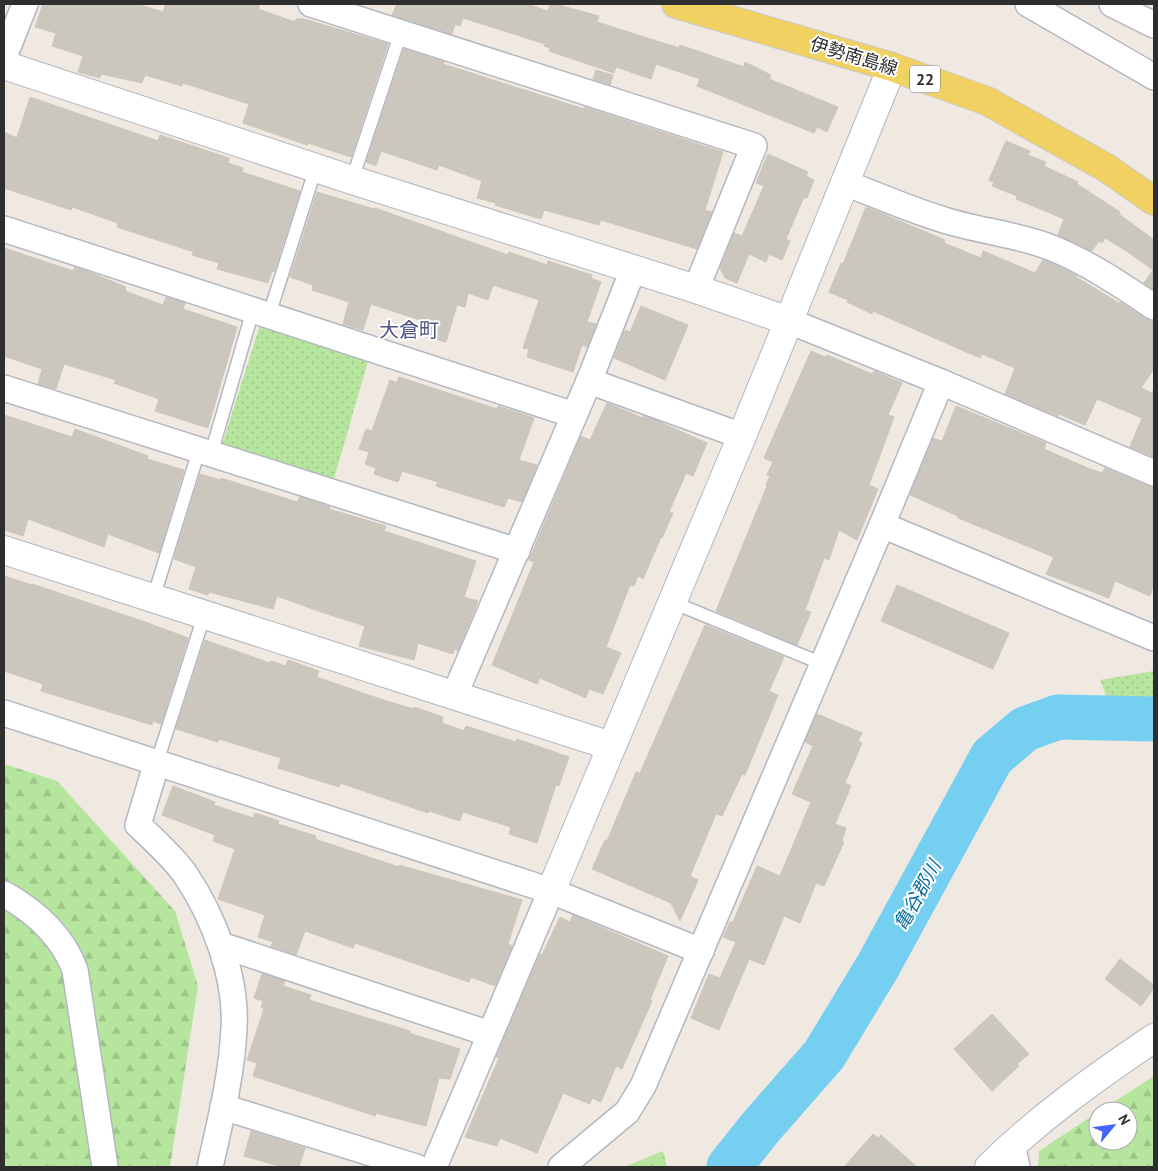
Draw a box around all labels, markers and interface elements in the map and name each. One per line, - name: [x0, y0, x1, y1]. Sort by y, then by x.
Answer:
- street label: 伊勢南島線: [808, 32, 900, 80]
- road number: 22: [910, 66, 940, 92]
- district label: 大倉町: [379, 317, 439, 343]
- water label: 亀谷郡川: [888, 854, 947, 934]
- north arrow: [1088, 1101, 1138, 1151]
- text: N: [1114, 1111, 1134, 1128]

